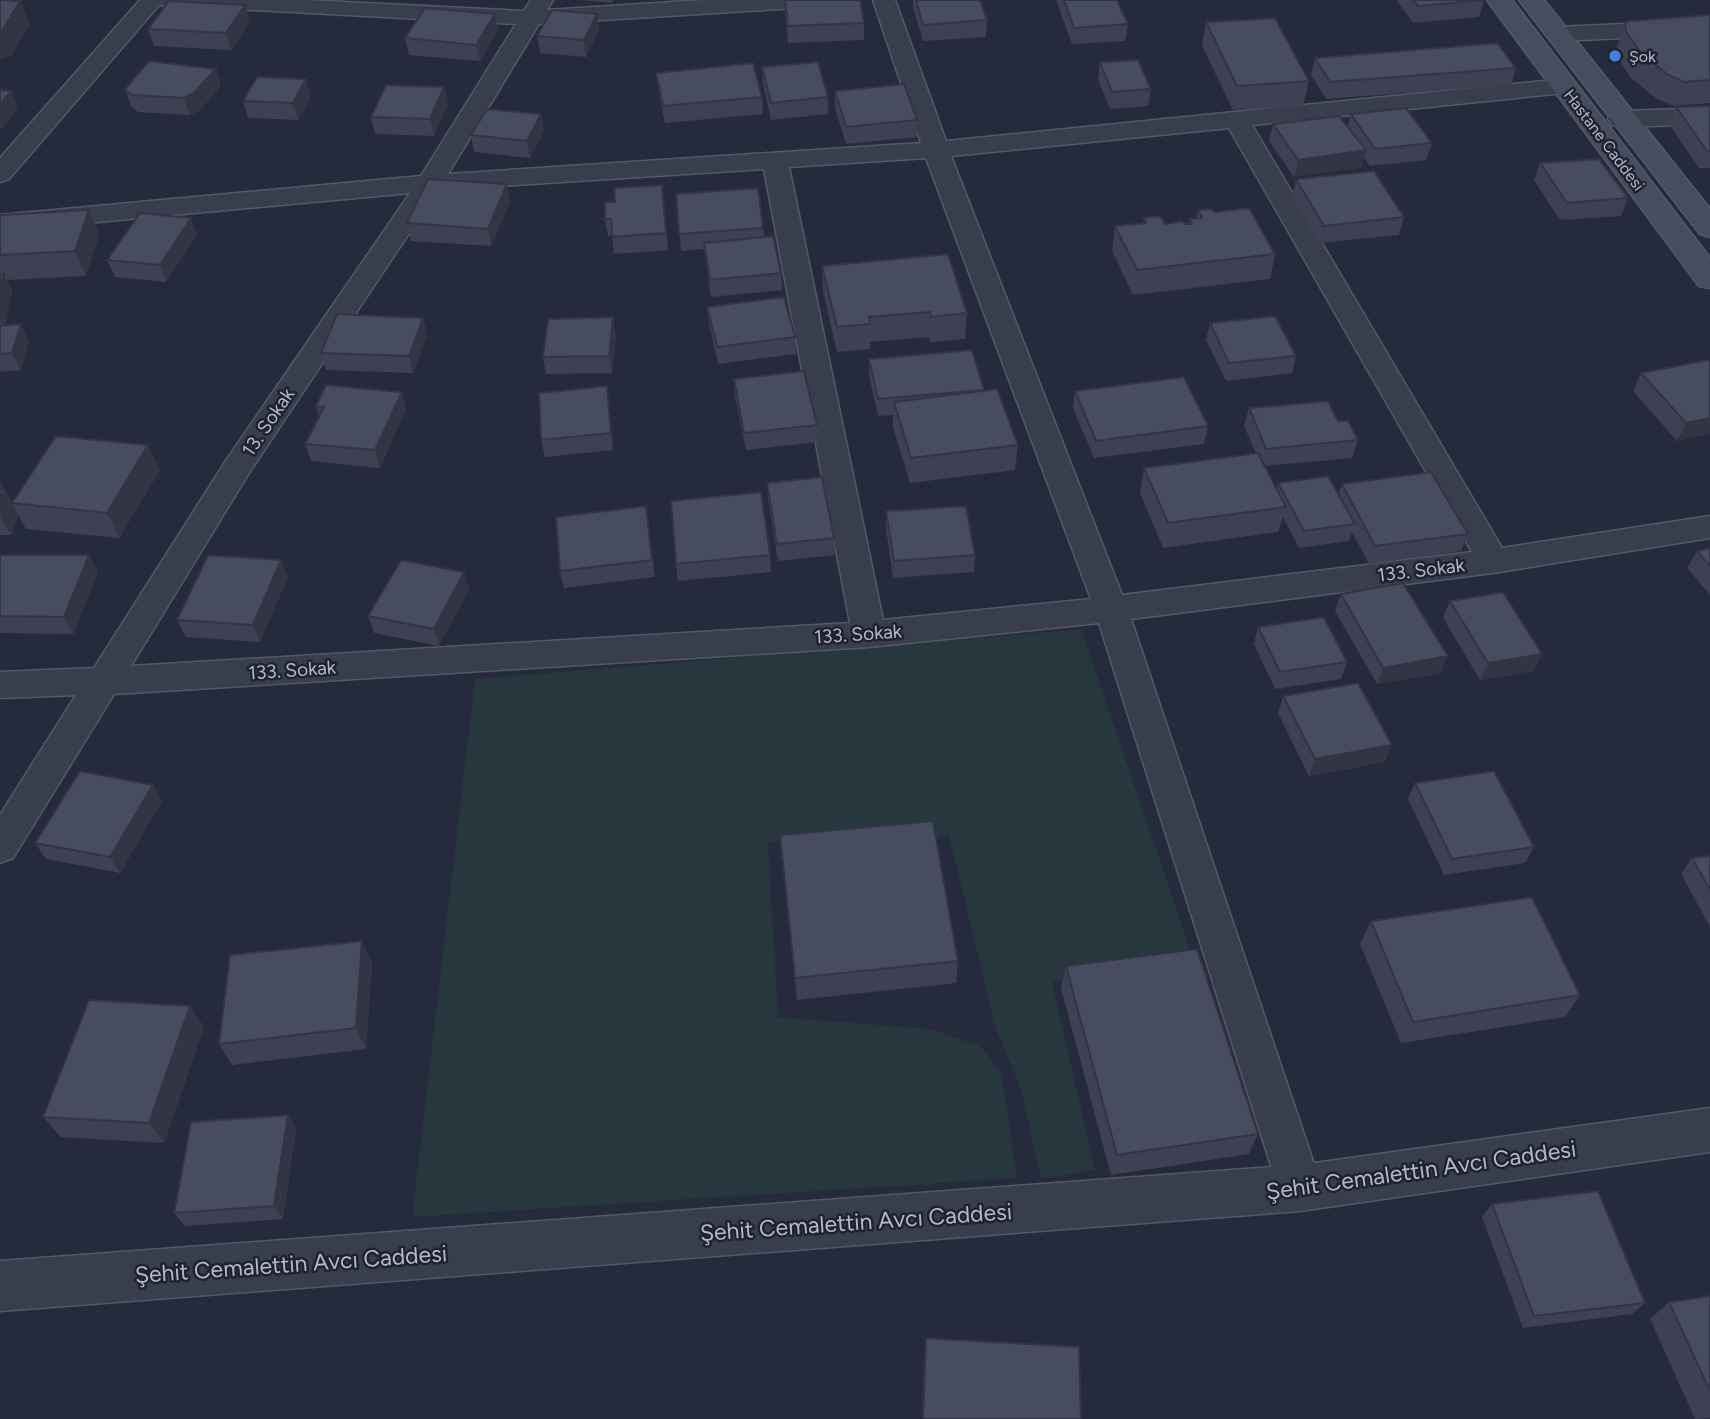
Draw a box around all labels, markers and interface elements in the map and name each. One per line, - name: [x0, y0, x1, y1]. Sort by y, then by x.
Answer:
- place label: Şok: [1629, 47, 1656, 66]
- marker: Şok: [1607, 48, 1623, 64]
- street label: Hastane Caddesi: [1560, 86, 1648, 194]
- street label: 13. Sokak: [237, 383, 300, 461]
- street label: 133. Sokak: [1376, 553, 1467, 587]
- street label: 133. Sokak: [813, 619, 903, 649]
- street label: 133. Sokak: [247, 655, 337, 685]
- street label: Şehit Cemalettin Avcı Caddesi: [1264, 1134, 1578, 1206]
- street label: Şehit Cemalettin Avcı Caddesi: [699, 1197, 1013, 1247]
- street label: Şehit Cemalettin Avcı Caddesi: [134, 1239, 448, 1289]

